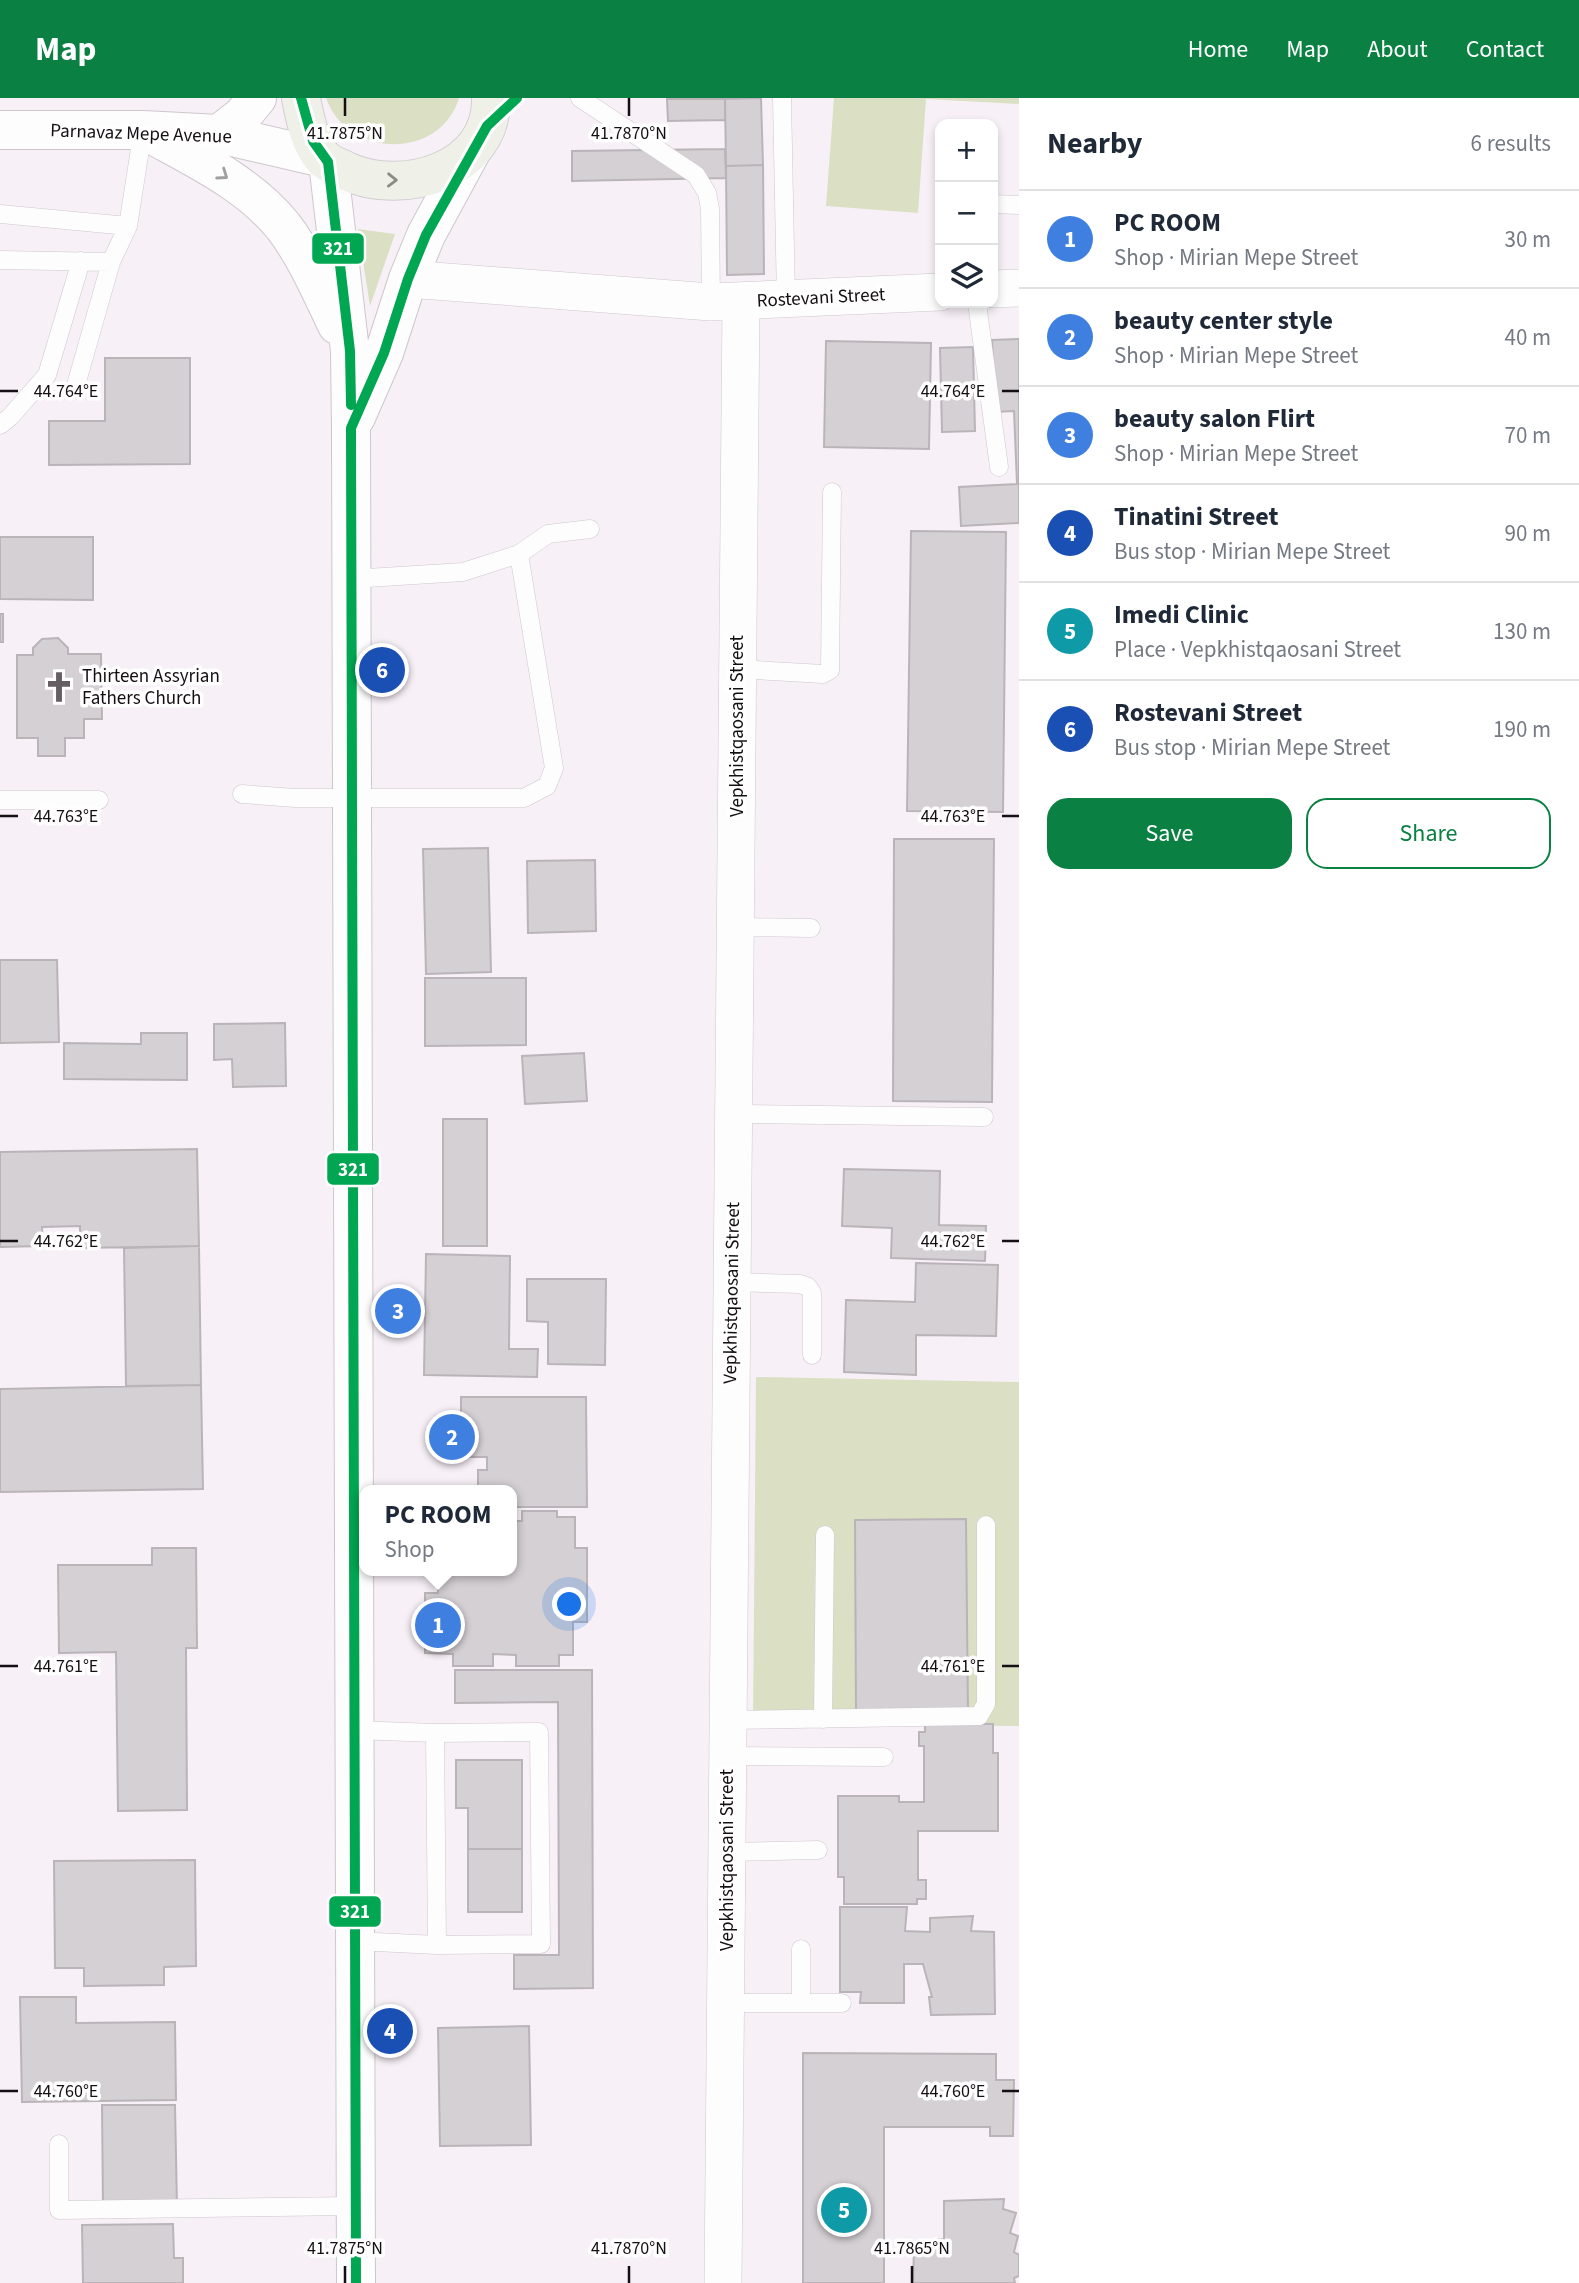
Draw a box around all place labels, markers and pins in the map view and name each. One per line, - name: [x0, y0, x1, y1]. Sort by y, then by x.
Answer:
- pin: 6: [359, 644, 405, 696]
- place label: Thirteen Assyrian Fathers Church: [82, 663, 220, 712]
- church icon: Thirteen Assyrian Fathers Church: [42, 670, 76, 704]
- pin: 3: [375, 1285, 421, 1337]
- pin: 2: [429, 1411, 475, 1463]
- pin: 1: [415, 1599, 461, 1651]
- pin: 4: [367, 2005, 413, 2057]
- pin: 5: [821, 2184, 867, 2236]

